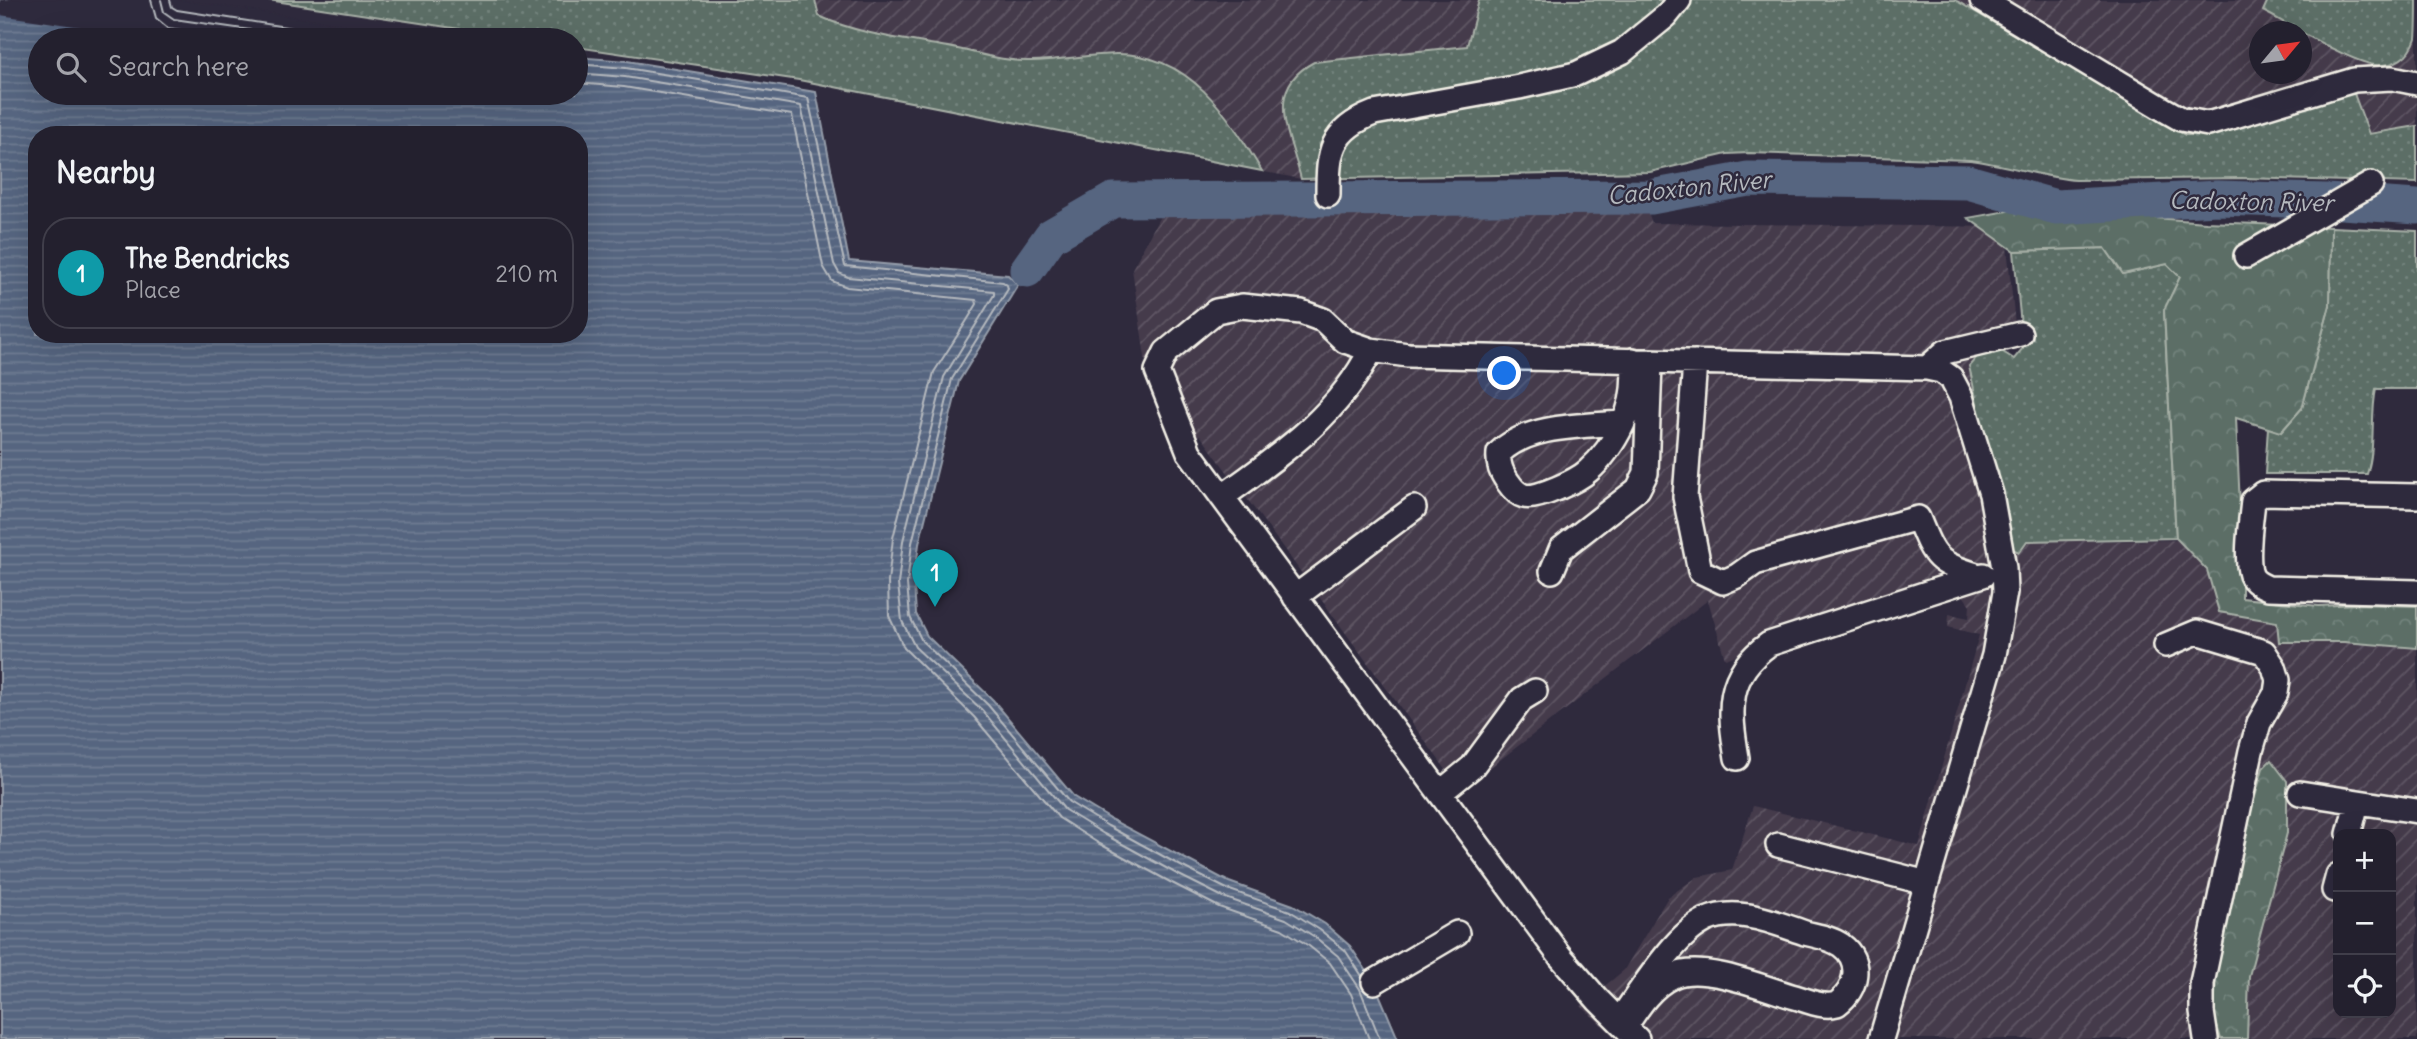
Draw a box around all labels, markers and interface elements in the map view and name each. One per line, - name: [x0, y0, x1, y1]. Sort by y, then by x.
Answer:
- north arrow: [2249, 21, 2312, 84]
- search box: [28, 28, 588, 105]
- icon: search: [52, 48, 90, 86]
- text: Search here: [108, 50, 249, 83]
- text: Nearby: [56, 153, 156, 191]
- water label: Cadoxton River: [1606, 163, 1775, 211]
- water label: Cadoxton River: [2169, 185, 2337, 217]
- text: The Bendricks: [125, 242, 290, 275]
- text: 1: [76, 259, 86, 288]
- text: 210 m: [495, 259, 558, 288]
- text: Place: [125, 275, 181, 304]
- your location: [1487, 356, 1521, 390]
- pin: 1: [912, 549, 958, 607]
- map controls: [2333, 829, 2396, 1018]
- button: +: [2333, 829, 2396, 892]
- button: −: [2333, 892, 2396, 955]
- button: locate: [2333, 955, 2396, 1018]

